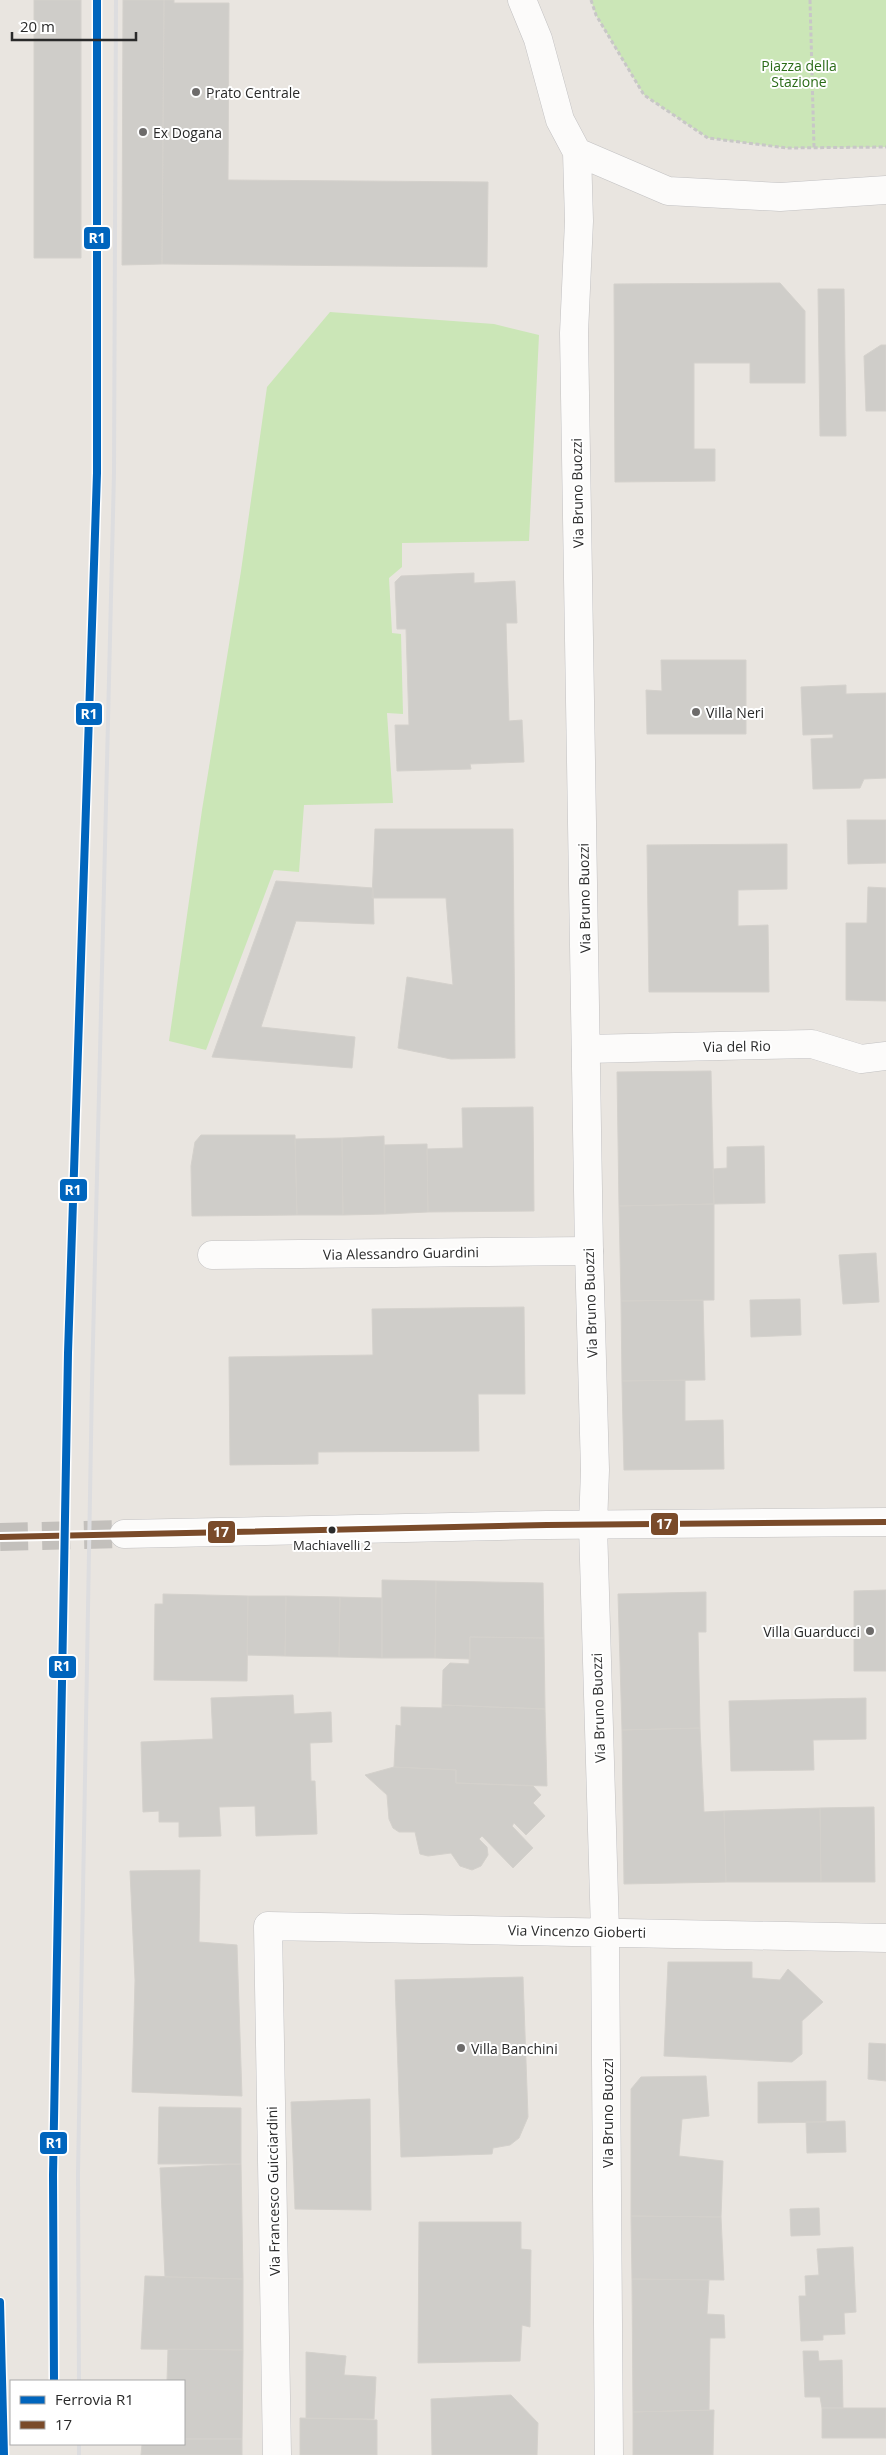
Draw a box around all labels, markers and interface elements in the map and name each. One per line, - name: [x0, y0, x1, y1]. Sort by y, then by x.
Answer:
- scale bar: [12, 10, 136, 42]
- text: 20 m: [20, 16, 55, 36]
- park label: Piazza della Stazione: [761, 56, 837, 91]
- place label: Prato Centrale: [206, 83, 300, 102]
- marker: Prato Centrale: [190, 86, 202, 98]
- place label: Ex Dogana: [153, 123, 222, 142]
- marker: Ex Dogana: [137, 126, 149, 138]
- line badge: R1: [83, 226, 111, 250]
- text: R1: [88, 228, 106, 247]
- street label: Via Bruno Buozzi: [567, 438, 587, 548]
- line badge: R1: [75, 702, 103, 726]
- place label: Villa Neri: [706, 703, 764, 722]
- text: R1: [80, 704, 98, 723]
- marker: Villa Neri: [690, 706, 702, 718]
- street label: Via Bruno Buozzi: [574, 843, 594, 953]
- street label: Via del Rio: [703, 1036, 771, 1056]
- line badge: R1: [59, 1178, 88, 1202]
- text: R1: [64, 1180, 82, 1199]
- street label: Via Alessandro Guardini: [323, 1242, 479, 1264]
- street label: Via Bruno Buozzi: [579, 1248, 601, 1358]
- line badge: 17: [650, 1512, 679, 1536]
- text: 17: [656, 1514, 672, 1533]
- line badge: 17: [207, 1520, 236, 1544]
- text: 17: [213, 1522, 229, 1541]
- marker: Machiavelli 2: [327, 1525, 337, 1535]
- place label: Machiavelli 2: [293, 1536, 371, 1554]
- place label: Villa Guarducci: [763, 1622, 860, 1641]
- marker: Villa Guarducci: [864, 1625, 876, 1637]
- street label: Via Bruno Buozzi: [587, 1653, 609, 1763]
- line badge: R1: [48, 1655, 77, 1679]
- text: R1: [53, 1656, 71, 1675]
- street label: Via Vincenzo Gioberti: [508, 1920, 646, 1942]
- place label: Villa Banchini: [471, 2039, 558, 2058]
- marker: Villa Banchini: [455, 2042, 467, 2054]
- street label: Via Bruno Buozzi: [598, 2058, 617, 2168]
- street label: Via Francesco Guicciardini: [262, 2106, 284, 2276]
- line badge: R1: [39, 2131, 68, 2155]
- text: R1: [45, 2133, 63, 2152]
- legend: [10, 2380, 185, 2445]
- text: Ferrovia R1: [55, 2389, 134, 2409]
- text: 17: [55, 2414, 72, 2434]

